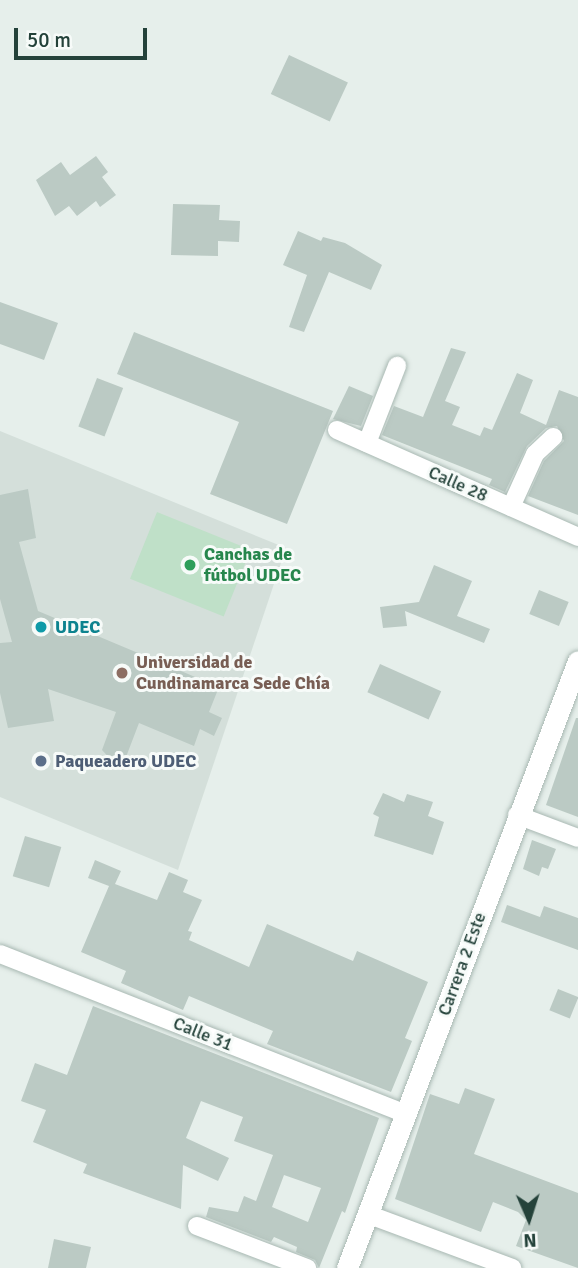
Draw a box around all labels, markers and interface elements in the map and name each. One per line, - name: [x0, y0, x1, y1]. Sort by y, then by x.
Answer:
- scale bar: [18, 14, 150, 58]
- text: 50 m: [27, 27, 71, 53]
- street label: Calle 28: [425, 461, 491, 507]
- place label: Canchas de fútbol UDEC: [204, 544, 301, 586]
- marker: Canchas de fútbol UDEC: [182, 557, 198, 573]
- place label: UDEC: [55, 616, 100, 638]
- marker: UDEC: [33, 619, 49, 635]
- place label: Universidad de Cundinamarca Sede Chía: [136, 652, 330, 694]
- marker: Universidad de Cundinamarca Sede Chía: [114, 665, 130, 681]
- place label: Paqueadero UDEC: [55, 750, 196, 772]
- marker: Paqueadero UDEC: [33, 753, 49, 769]
- street label: Carrera 2 Este: [433, 909, 491, 1019]
- street label: Calle 31: [170, 1012, 236, 1056]
- north arrow: [494, 1184, 564, 1254]
- text: N: [523, 1228, 537, 1252]

